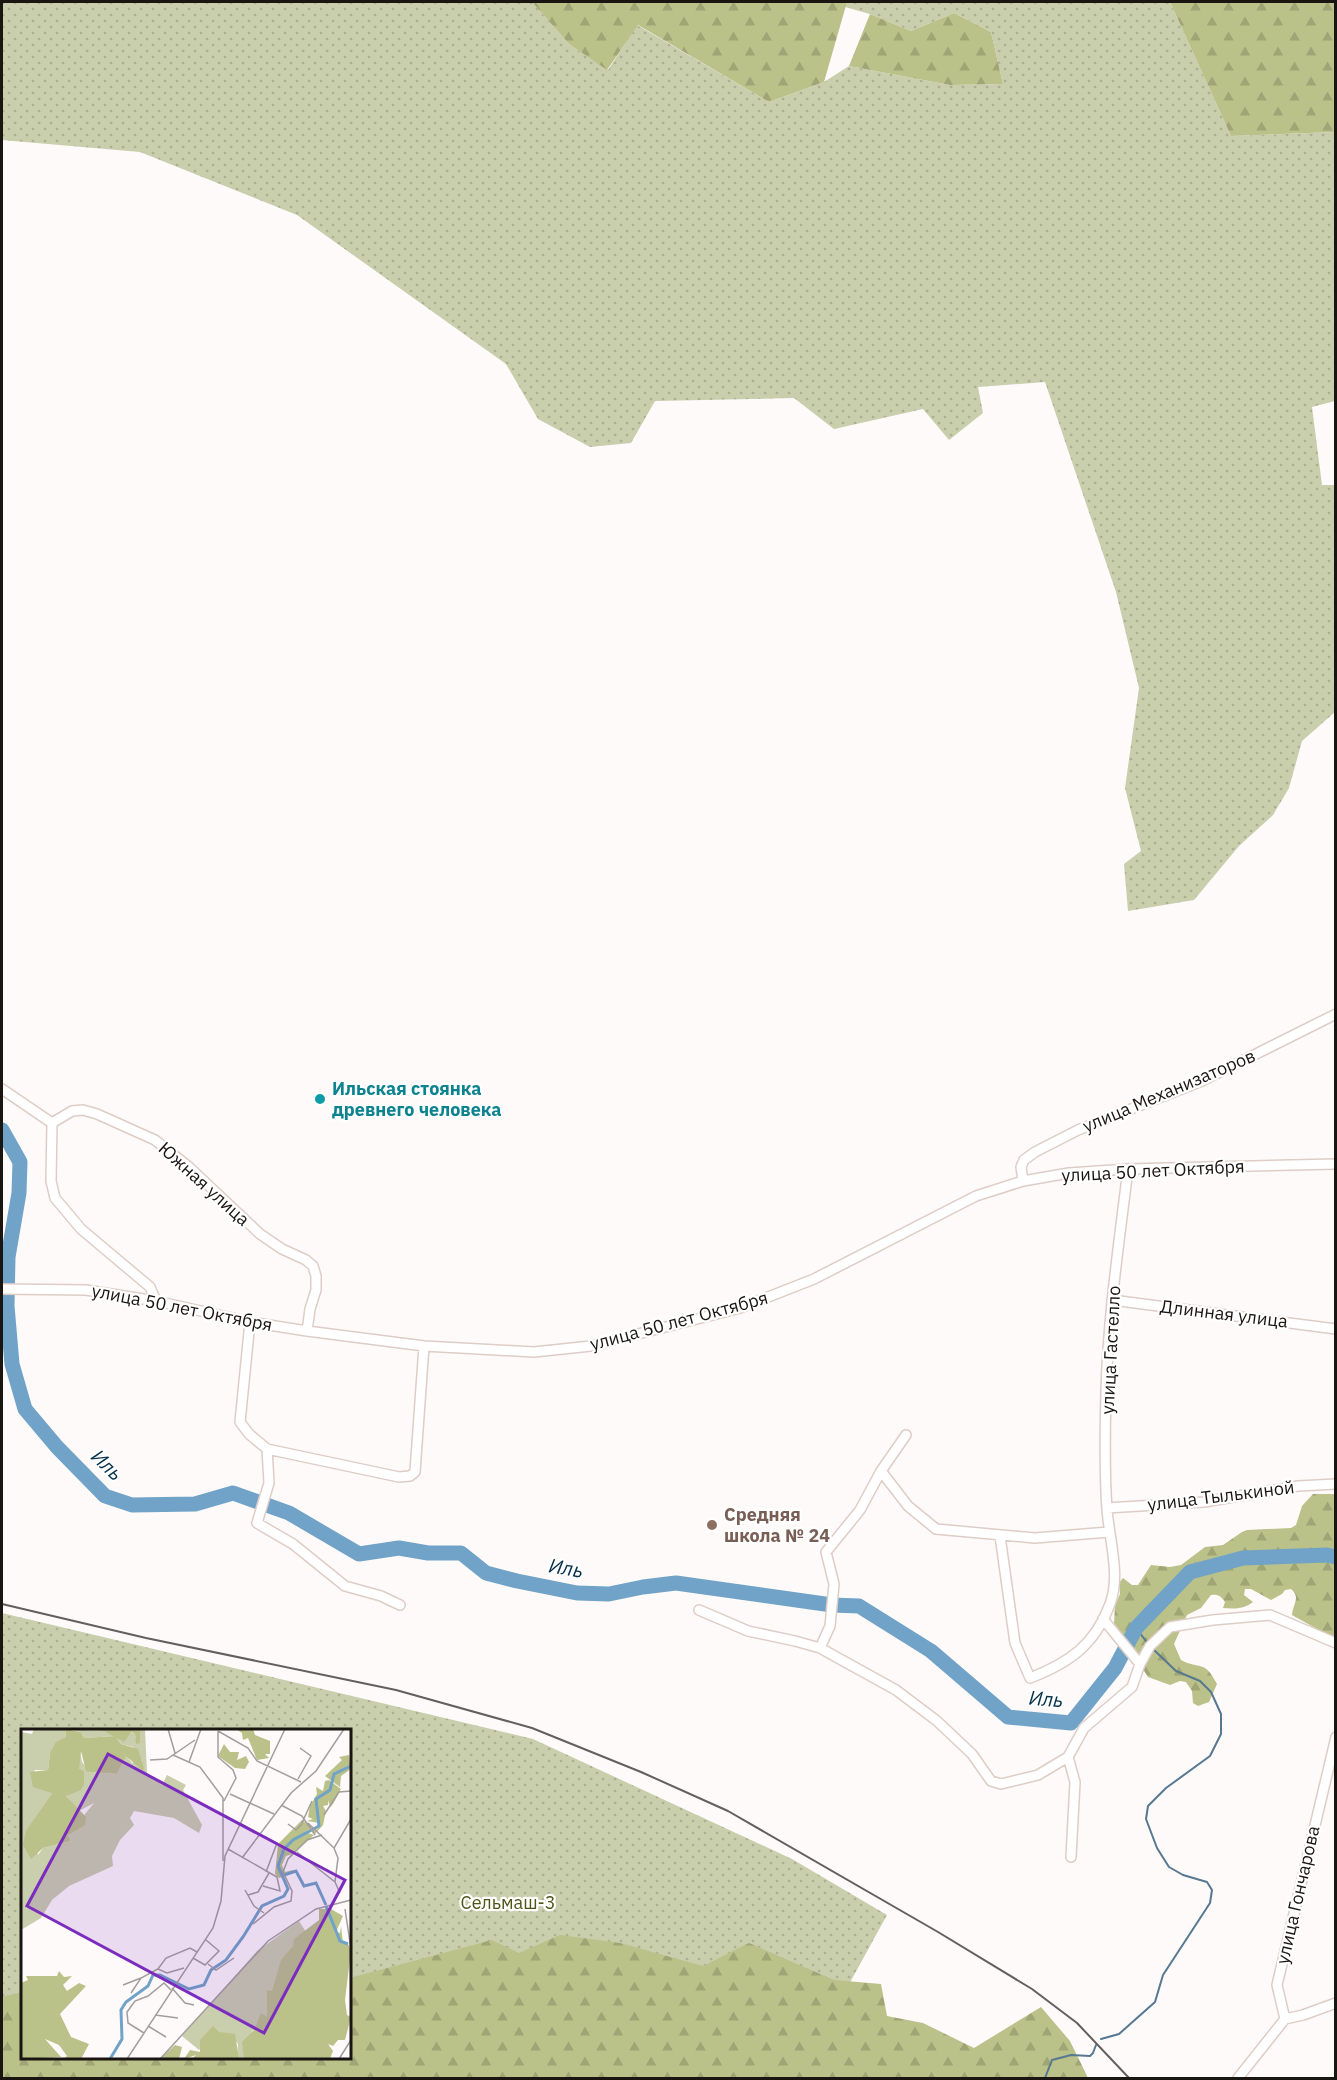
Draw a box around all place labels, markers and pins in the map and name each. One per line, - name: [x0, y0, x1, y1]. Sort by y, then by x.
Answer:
- place label: Ильская стоянка древнего человека: [332, 1077, 502, 1121]
- marker: Ильская стоянка древнего человека: [313, 1092, 327, 1106]
- place label: Средняя школа № 24: [724, 1503, 830, 1547]
- marker: Средняя школа № 24: [705, 1518, 719, 1532]

